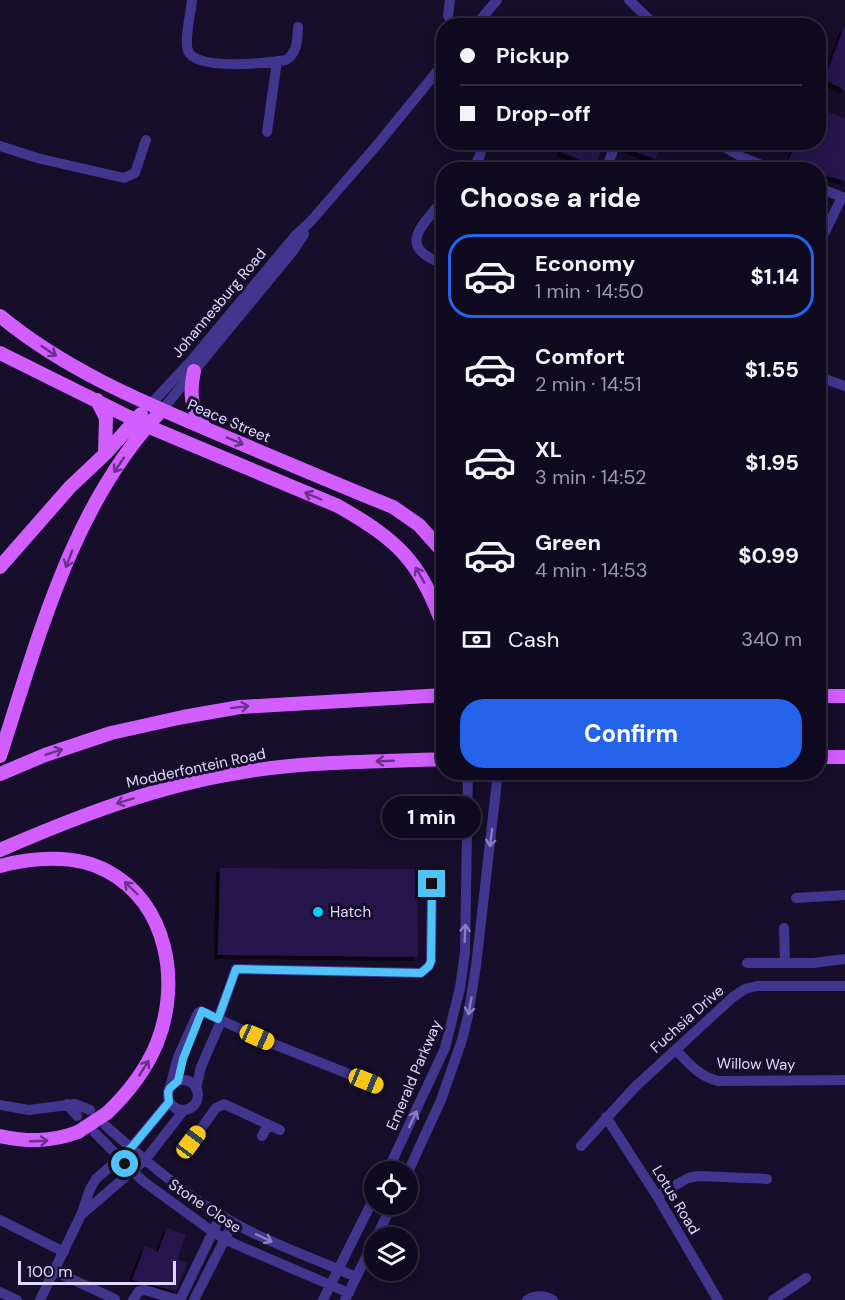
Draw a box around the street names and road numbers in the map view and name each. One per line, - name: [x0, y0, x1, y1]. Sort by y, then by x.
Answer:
- street label: Johannesburg Road: [167, 244, 271, 362]
- street label: Peace Street: [184, 394, 274, 448]
- street label: Modderfontein Road: [124, 743, 268, 793]
- street label: Fuchsia Drive: [646, 981, 728, 1057]
- street label: Emerald Parkway: [382, 1016, 446, 1133]
- street label: Willow Way: [716, 1053, 796, 1075]
- street label: Lotus Road: [648, 1162, 704, 1238]
- street label: Stone Close: [165, 1174, 245, 1238]

